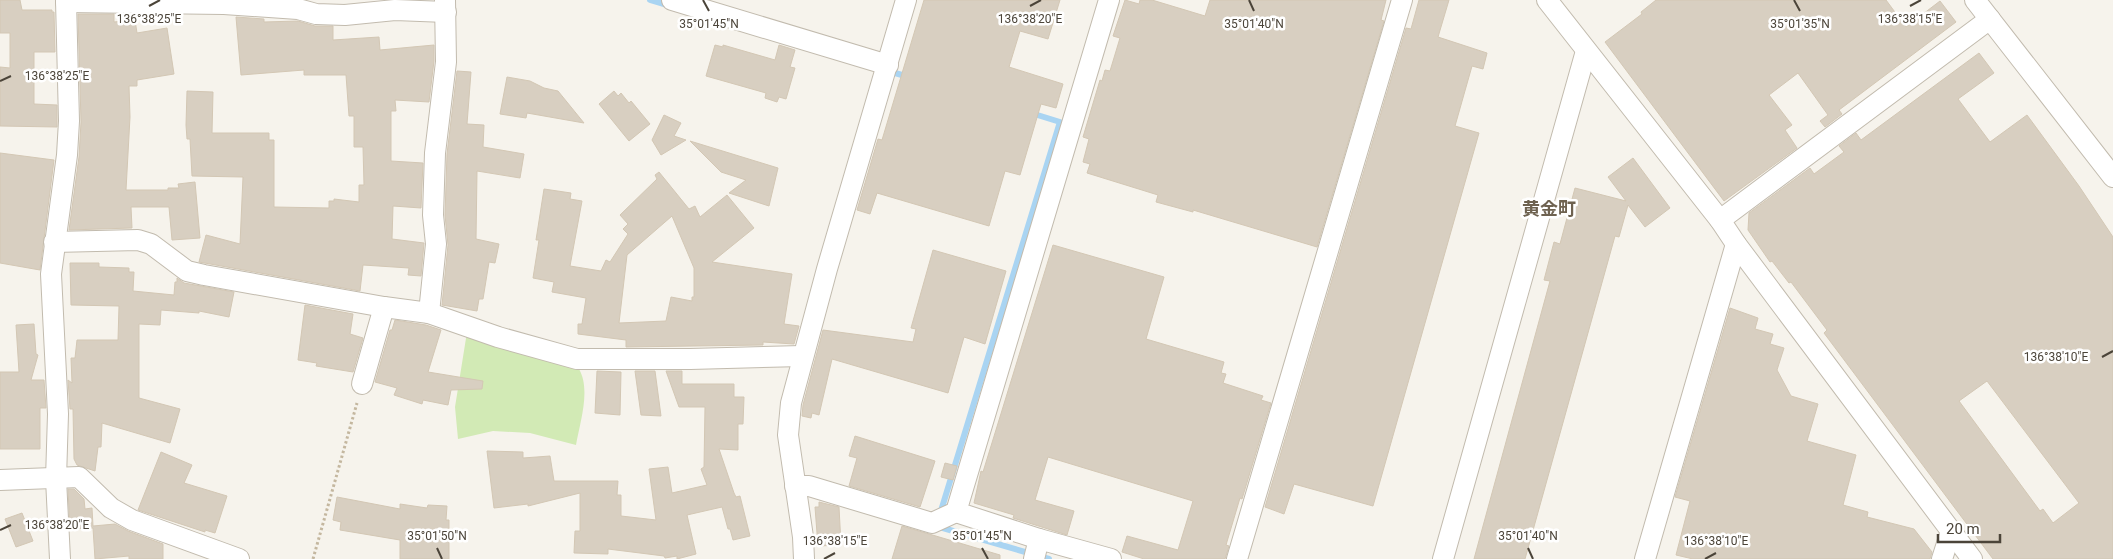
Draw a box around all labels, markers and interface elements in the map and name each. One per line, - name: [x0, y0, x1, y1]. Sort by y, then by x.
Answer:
- text: 136°38'25"E: [117, 12, 181, 26]
- text: 136°38'20"E: [998, 12, 1062, 26]
- text: 136°38'15"E: [1878, 12, 1942, 26]
- text: 35°01'45"N: [679, 17, 739, 31]
- text: 35°01'40"N: [1224, 17, 1284, 31]
- text: 35°01'35"N: [1770, 17, 1830, 31]
- text: 136°38'25"E: [25, 69, 89, 83]
- district label: 黄金町: [1522, 198, 1576, 219]
- text: 136°38'10"E: [2024, 350, 2088, 364]
- scale bar: [1938, 512, 2000, 544]
- text: 136°38'20"E: [25, 518, 89, 532]
- text: 20 m: [1946, 520, 1980, 538]
- text: 35°01'50"N: [407, 529, 467, 543]
- text: 35°01'45"N: [952, 529, 1012, 543]
- text: 35°01'40"N: [1498, 529, 1558, 543]
- text: 136°38'15"E: [803, 534, 867, 548]
- text: 136°38'10"E: [1684, 534, 1748, 548]

